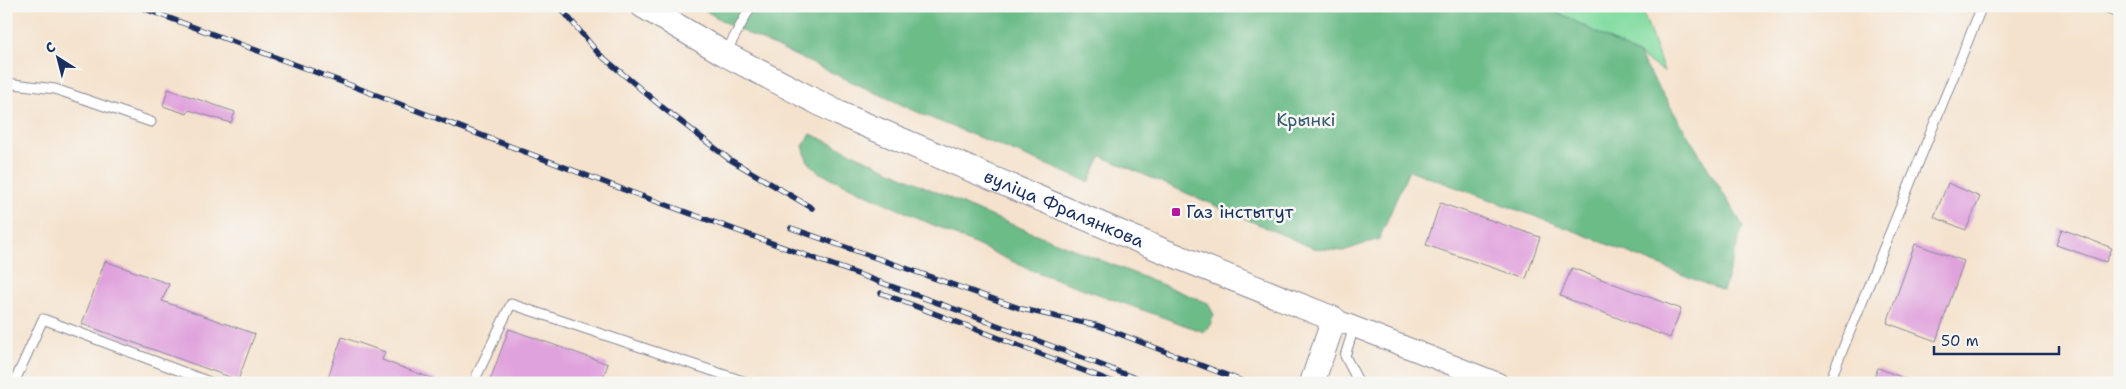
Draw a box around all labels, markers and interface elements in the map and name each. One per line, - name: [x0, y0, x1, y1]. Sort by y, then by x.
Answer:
- north arrow: [32, 32, 82, 82]
- text: С: [42, 38, 59, 57]
- park label: Крынкі: [1276, 108, 1336, 132]
- street label: вуліца Фралянкова: [980, 164, 1148, 253]
- place label: Газ інстытут: [1186, 200, 1295, 224]
- marker: Газ інстытут: [1170, 206, 1182, 218]
- scale bar: [1934, 324, 2058, 356]
- text: 50 m: [1941, 331, 1979, 351]

